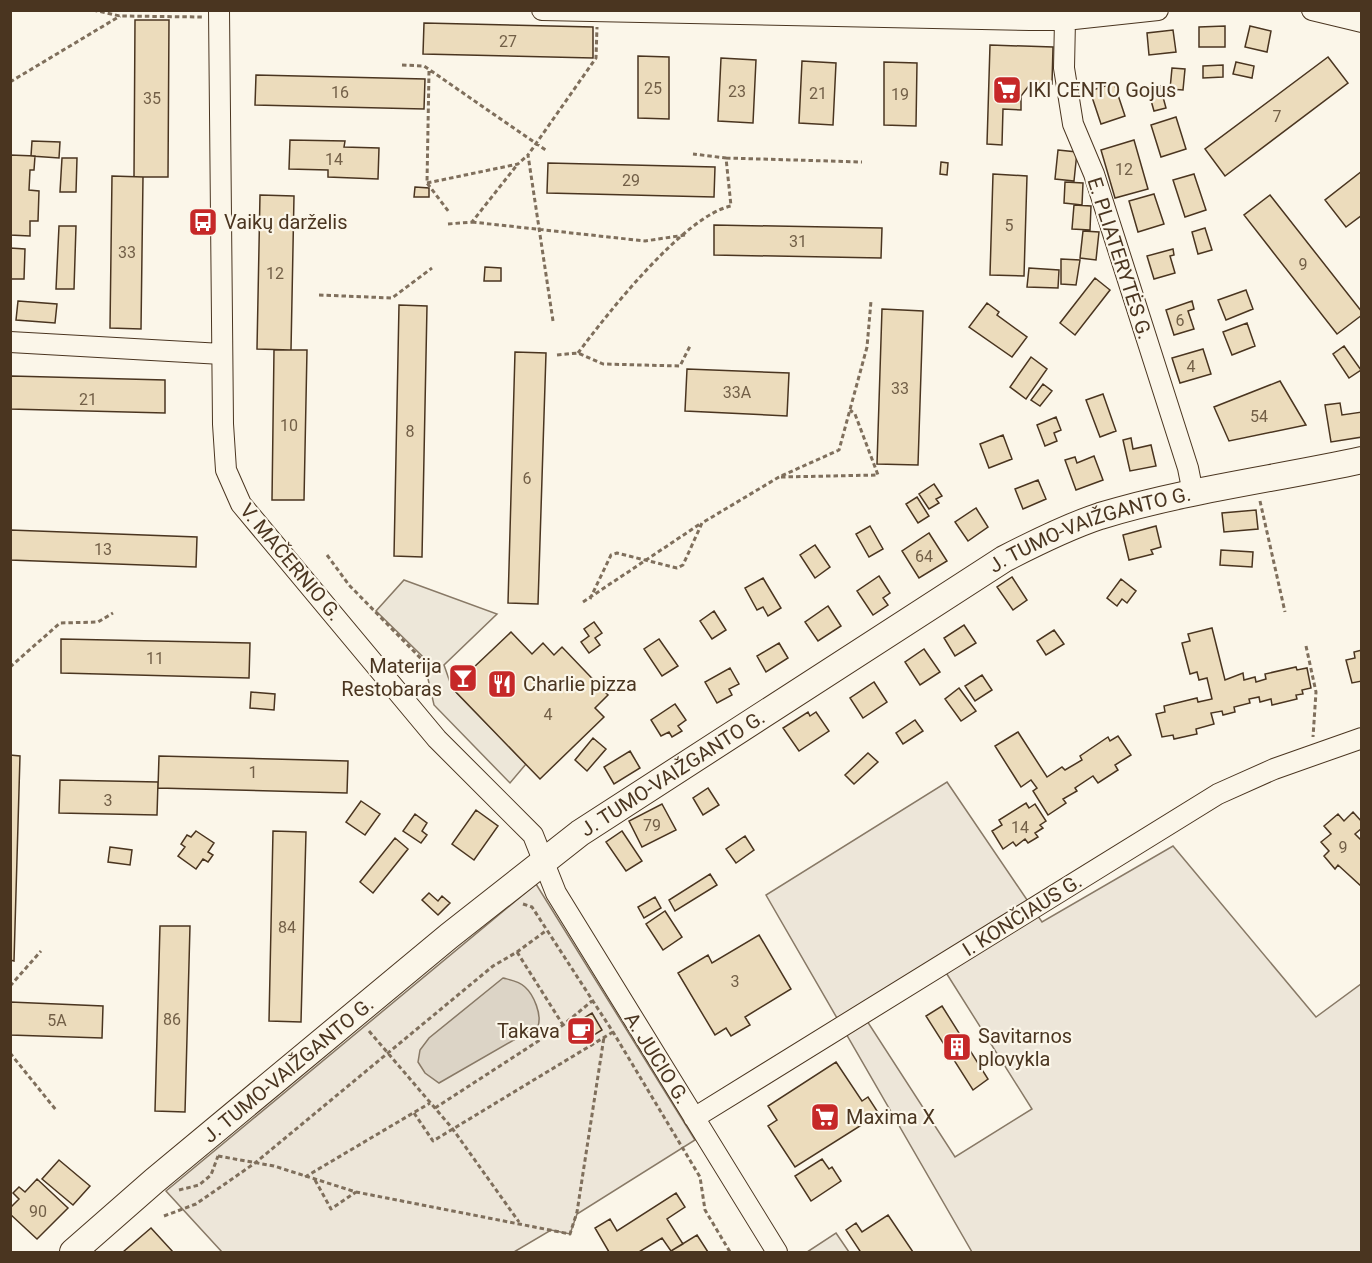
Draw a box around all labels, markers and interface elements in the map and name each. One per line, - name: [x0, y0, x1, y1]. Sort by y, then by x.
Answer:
- house number: 27: [499, 32, 517, 51]
- supermarket icon: IKI CENTO Gojus: [991, 74, 1023, 106]
- place label: IKI CENTO Gojus: [1028, 78, 1176, 102]
- house number: 25: [644, 79, 662, 98]
- house number: 23: [728, 82, 746, 101]
- house number: 16: [331, 83, 349, 102]
- house number: 21: [809, 84, 827, 103]
- house number: 19: [891, 85, 909, 104]
- house number: 35: [143, 89, 161, 108]
- house number: 7: [1273, 107, 1282, 126]
- house number: 14: [325, 150, 343, 169]
- house number: 12: [1115, 160, 1133, 179]
- house number: 29: [622, 171, 640, 190]
- street label: E. PLIATERYTĖS G.: [1083, 174, 1157, 342]
- bus stop icon: Vaikų darželis: [187, 206, 219, 238]
- place label: Vaikų darželis: [224, 210, 348, 234]
- house number: 5: [1005, 216, 1014, 235]
- house number: 31: [789, 232, 807, 251]
- house number: 33: [118, 243, 136, 262]
- house number: 9: [1299, 255, 1308, 274]
- house number: 12: [266, 264, 284, 283]
- house number: 6: [1176, 311, 1185, 330]
- house number: 4: [1187, 357, 1196, 376]
- house number: 33: [891, 379, 909, 398]
- house number: 33A: [723, 383, 752, 402]
- house number: 21: [79, 390, 97, 409]
- house number: 54: [1250, 407, 1268, 426]
- house number: 10: [280, 416, 298, 435]
- house number: 8: [406, 422, 415, 441]
- house number: 6: [523, 469, 532, 488]
- street label: J. TUMO-VAIŽGANTO G.: [984, 482, 1193, 578]
- street label: V. MAČERNIO G.: [235, 499, 347, 625]
- house number: 13: [94, 540, 112, 559]
- house number: 64: [915, 547, 933, 566]
- house number: 11: [146, 649, 164, 668]
- place label: Materija Restobaras: [341, 654, 442, 701]
- bar icon: Materija Restobaras: [447, 662, 479, 694]
- restaurant icon: Charlie pizza: [486, 668, 518, 700]
- place label: Charlie pizza: [523, 672, 637, 696]
- house number: 4: [544, 705, 553, 724]
- street label: J. TUMO-VAIŽGANTO G.: [576, 705, 769, 842]
- house number: 1: [249, 763, 258, 782]
- house number: 3: [104, 791, 113, 810]
- house number: 79: [643, 816, 661, 835]
- house number: 14: [1011, 818, 1029, 837]
- house number: 9: [1339, 838, 1348, 857]
- street label: I. KONČIAUS G.: [958, 869, 1086, 961]
- house number: 84: [278, 918, 296, 937]
- house number: 3: [731, 972, 740, 991]
- street label: J. TUMO-VAIŽGANTO G.: [198, 992, 378, 1147]
- street label: A. JUCIO G.: [619, 1008, 695, 1108]
- house number: 86: [163, 1010, 181, 1029]
- house number: 5A: [47, 1011, 67, 1030]
- cafe icon: Takava: [565, 1015, 597, 1047]
- place label: Takava: [497, 1019, 560, 1043]
- place label: Savitarnos plovykla: [978, 1024, 1072, 1071]
- building icon: Savitarnos plovykla: [941, 1031, 973, 1063]
- supermarket icon: Maxima X: [809, 1101, 841, 1133]
- place label: Maxima X: [846, 1105, 936, 1129]
- house number: 90: [29, 1202, 47, 1221]

